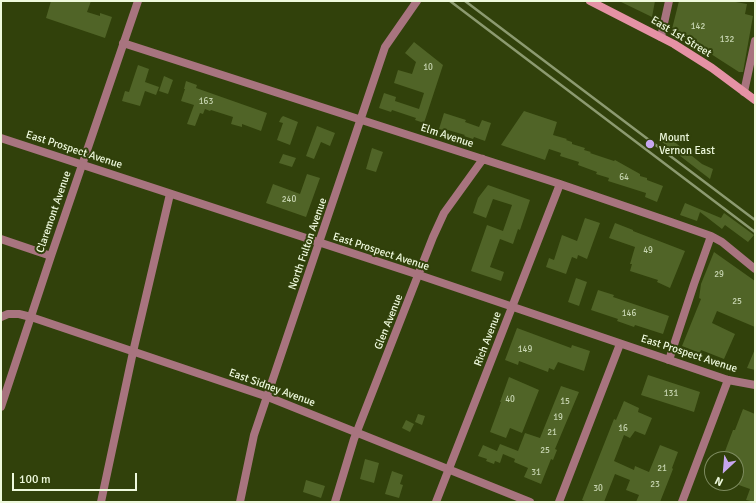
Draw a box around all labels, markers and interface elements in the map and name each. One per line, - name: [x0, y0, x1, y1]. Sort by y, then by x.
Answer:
- street label: East 1st Street: [648, 14, 714, 60]
- house number: 142: [691, 22, 705, 32]
- house number: 132: [720, 35, 734, 45]
- house number: 10: [423, 63, 433, 73]
- house number: 163: [199, 97, 213, 107]
- street label: Elm Avenue: [419, 121, 475, 151]
- street label: East Prospect Avenue: [24, 128, 124, 172]
- place label: Mount Vernon East: [659, 131, 715, 157]
- marker: Mount Vernon East: [644, 138, 656, 150]
- street label: Claremont Avenue: [34, 169, 74, 255]
- house number: 64: [619, 173, 629, 183]
- house number: 240: [282, 195, 296, 205]
- street label: North Fulton Avenue: [286, 196, 330, 292]
- street label: East Prospect Avenue: [331, 230, 431, 274]
- house number: 49: [643, 246, 653, 256]
- house number: 29: [714, 270, 724, 280]
- street label: Glen Avenue: [372, 292, 406, 352]
- house number: 25: [732, 297, 742, 307]
- house number: 146: [622, 309, 636, 319]
- street label: Rich Avenue: [472, 310, 504, 368]
- street label: East Prospect Avenue: [639, 332, 739, 376]
- house number: 149: [518, 345, 532, 355]
- street label: East Sidney Avenue: [227, 366, 317, 410]
- house number: 131: [664, 389, 678, 399]
- house number: 40: [505, 395, 515, 405]
- house number: 15: [560, 397, 570, 407]
- house number: 19: [553, 413, 563, 423]
- house number: 16: [618, 424, 628, 434]
- house number: 21: [547, 428, 557, 438]
- house number: 25: [540, 446, 550, 456]
- north arrow: [704, 451, 744, 491]
- house number: 21: [657, 464, 667, 474]
- scale bar: [14, 465, 139, 491]
- house number: 31: [531, 468, 541, 478]
- text: 100 m: [19, 472, 51, 487]
- text: N: [713, 474, 725, 489]
- house number: 23: [650, 480, 660, 490]
- house number: 30: [593, 484, 603, 494]

